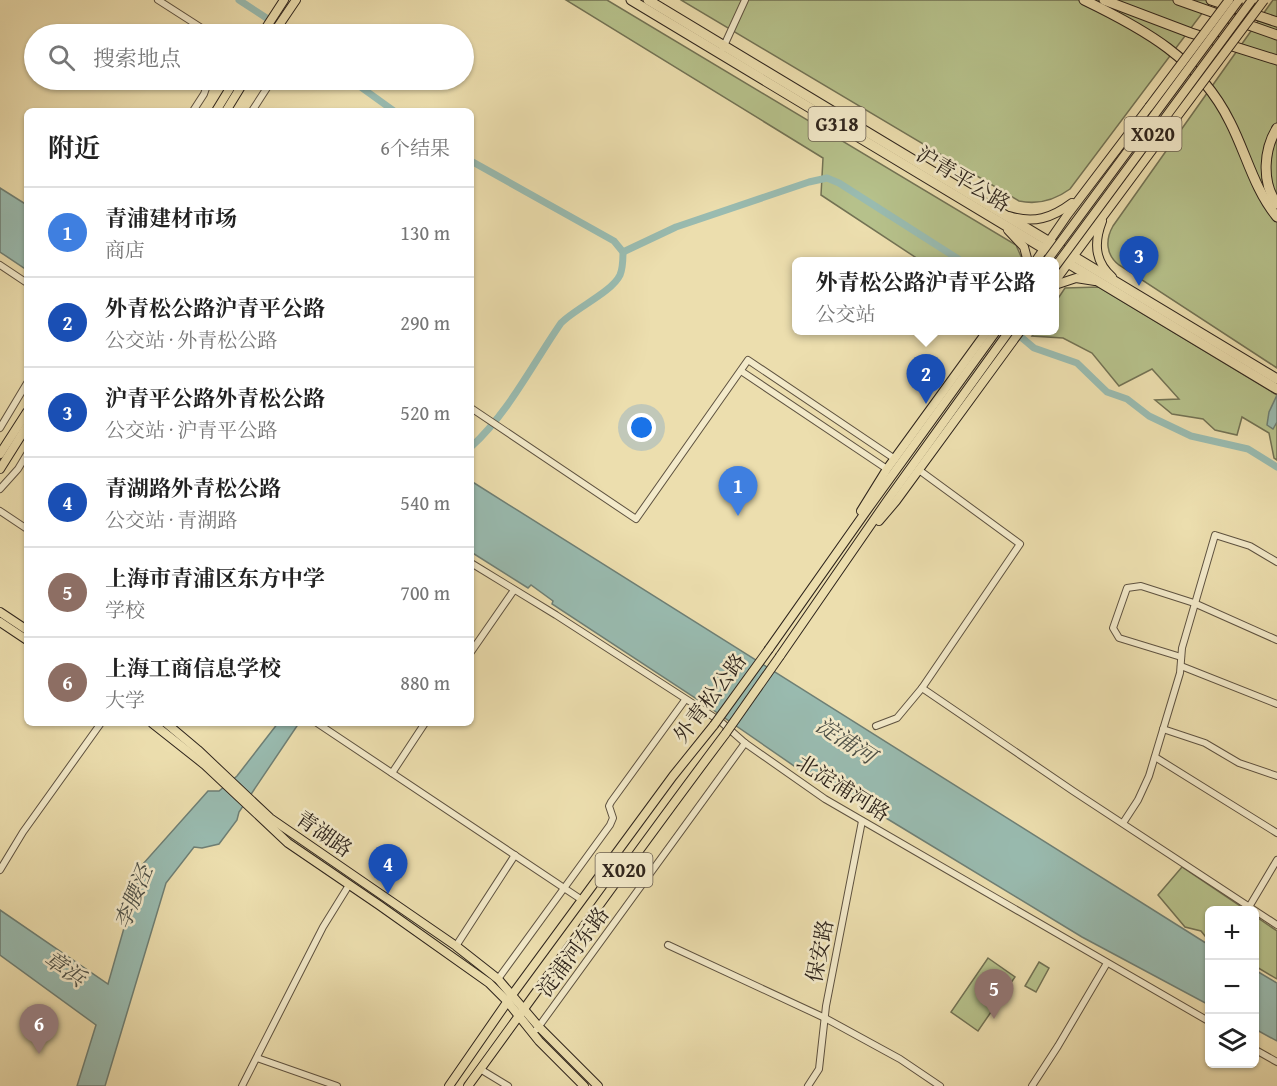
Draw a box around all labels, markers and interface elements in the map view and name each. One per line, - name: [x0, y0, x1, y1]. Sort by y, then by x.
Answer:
- search box: [24, 24, 474, 90]
- icon: search: [45, 41, 78, 74]
- text: 搜索地点: [93, 42, 181, 74]
- road number: G318: [808, 107, 866, 141]
- road number: X020: [1124, 117, 1182, 151]
- text: 附近: [48, 128, 100, 167]
- text: 6个结果: [380, 133, 450, 162]
- street label: 沪青平公路: [910, 138, 1016, 219]
- text: 青浦建材市场: [105, 202, 237, 234]
- text: 1: [62, 218, 73, 247]
- text: 130 m: [400, 218, 450, 247]
- text: 商店: [105, 235, 145, 264]
- pin: 3: [1120, 236, 1158, 286]
- popup: [792, 257, 1059, 335]
- text: 外青松公路沪青平公路: [815, 266, 1036, 298]
- text: 外青松公路沪青平公路: [105, 292, 325, 324]
- text: 公交站: [815, 299, 875, 328]
- text: 2: [62, 308, 73, 337]
- text: 290 m: [400, 308, 450, 337]
- text: 公交站 · 外青松公路: [105, 325, 277, 354]
- pin: 2: [906, 354, 946, 404]
- text: 沪青平公路外青松公路: [105, 382, 325, 414]
- text: 3: [62, 398, 73, 427]
- text: 520 m: [400, 398, 450, 427]
- your location: [627, 413, 656, 442]
- text: 公交站 · 沪青平公路: [105, 415, 277, 444]
- pin: 1: [718, 466, 758, 516]
- text: 青湖路外青松公路: [105, 472, 281, 504]
- text: 4: [62, 488, 73, 517]
- text: 540 m: [400, 488, 450, 517]
- text: 公交站 · 青湖路: [105, 505, 237, 534]
- text: 上海市青浦区东方中学: [105, 562, 325, 594]
- text: 5: [62, 578, 73, 607]
- text: 700 m: [400, 578, 450, 607]
- text: 学校: [105, 595, 145, 624]
- street label: 外青松公路: [666, 646, 754, 749]
- text: 上海工商信息学校: [105, 652, 281, 684]
- text: 6: [62, 668, 73, 697]
- text: 880 m: [400, 668, 450, 697]
- text: 大学: [105, 685, 145, 714]
- water label: 淀浦河: [810, 709, 886, 774]
- street label: 北淀浦河路: [791, 747, 896, 829]
- street label: 青湖路: [290, 803, 359, 864]
- pin: 4: [368, 844, 408, 894]
- road number: X020: [596, 853, 652, 887]
- water label: 李腰泾: [106, 859, 161, 934]
- street label: 淀浦河东路: [529, 900, 616, 1003]
- map controls: [1205, 906, 1259, 1068]
- button: +: [1205, 906, 1259, 960]
- street label: 保安路: [798, 917, 841, 985]
- water label: 章浜: [38, 942, 94, 995]
- button: −: [1205, 960, 1259, 1014]
- pin: 5: [974, 970, 1014, 1019]
- pin: 6: [20, 1004, 58, 1054]
- button: layers: [1205, 1014, 1259, 1068]

